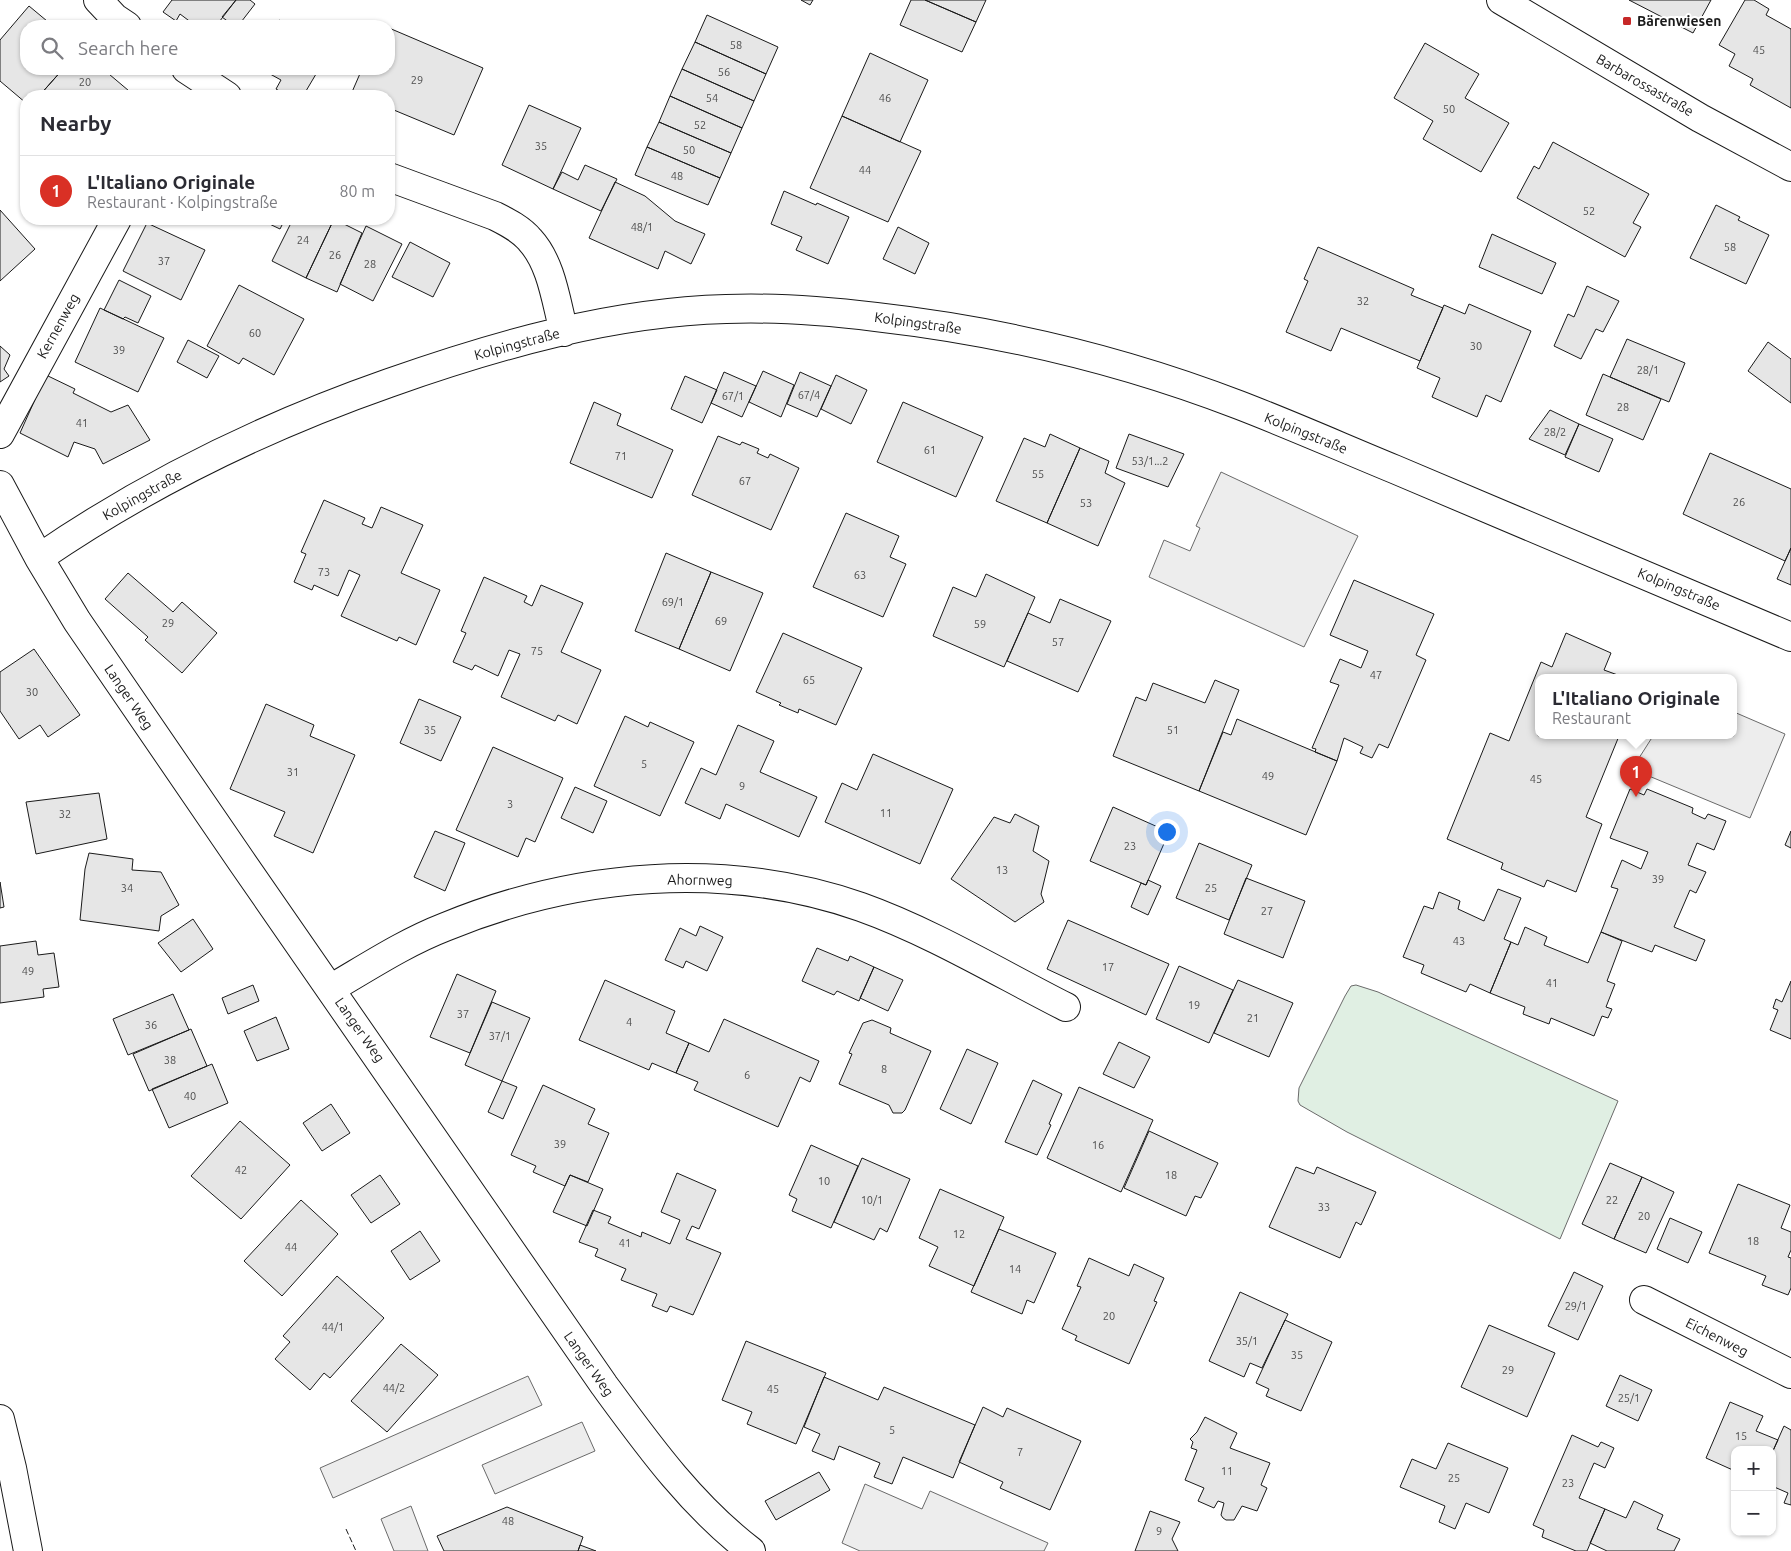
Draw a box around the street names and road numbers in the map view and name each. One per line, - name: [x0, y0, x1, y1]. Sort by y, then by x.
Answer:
- street label: Barbarossastraße: [1593, 51, 1697, 119]
- street label: Kernenweg: [34, 291, 82, 361]
- street label: Kolpingstraße: [873, 309, 963, 337]
- street label: Kolpingstraße: [472, 325, 562, 363]
- street label: Kolpingstraße: [1262, 409, 1350, 457]
- street label: Kolpingstraße: [100, 467, 184, 523]
- street label: Kolpingstraße: [1635, 564, 1723, 614]
- street label: Langer Weg: [101, 661, 157, 733]
- street label: Ahornweg: [667, 871, 733, 889]
- street label: Langer Weg: [332, 995, 388, 1065]
- street label: Eichenweg: [1683, 1314, 1751, 1360]
- street label: Langer Weg: [561, 1329, 617, 1399]

